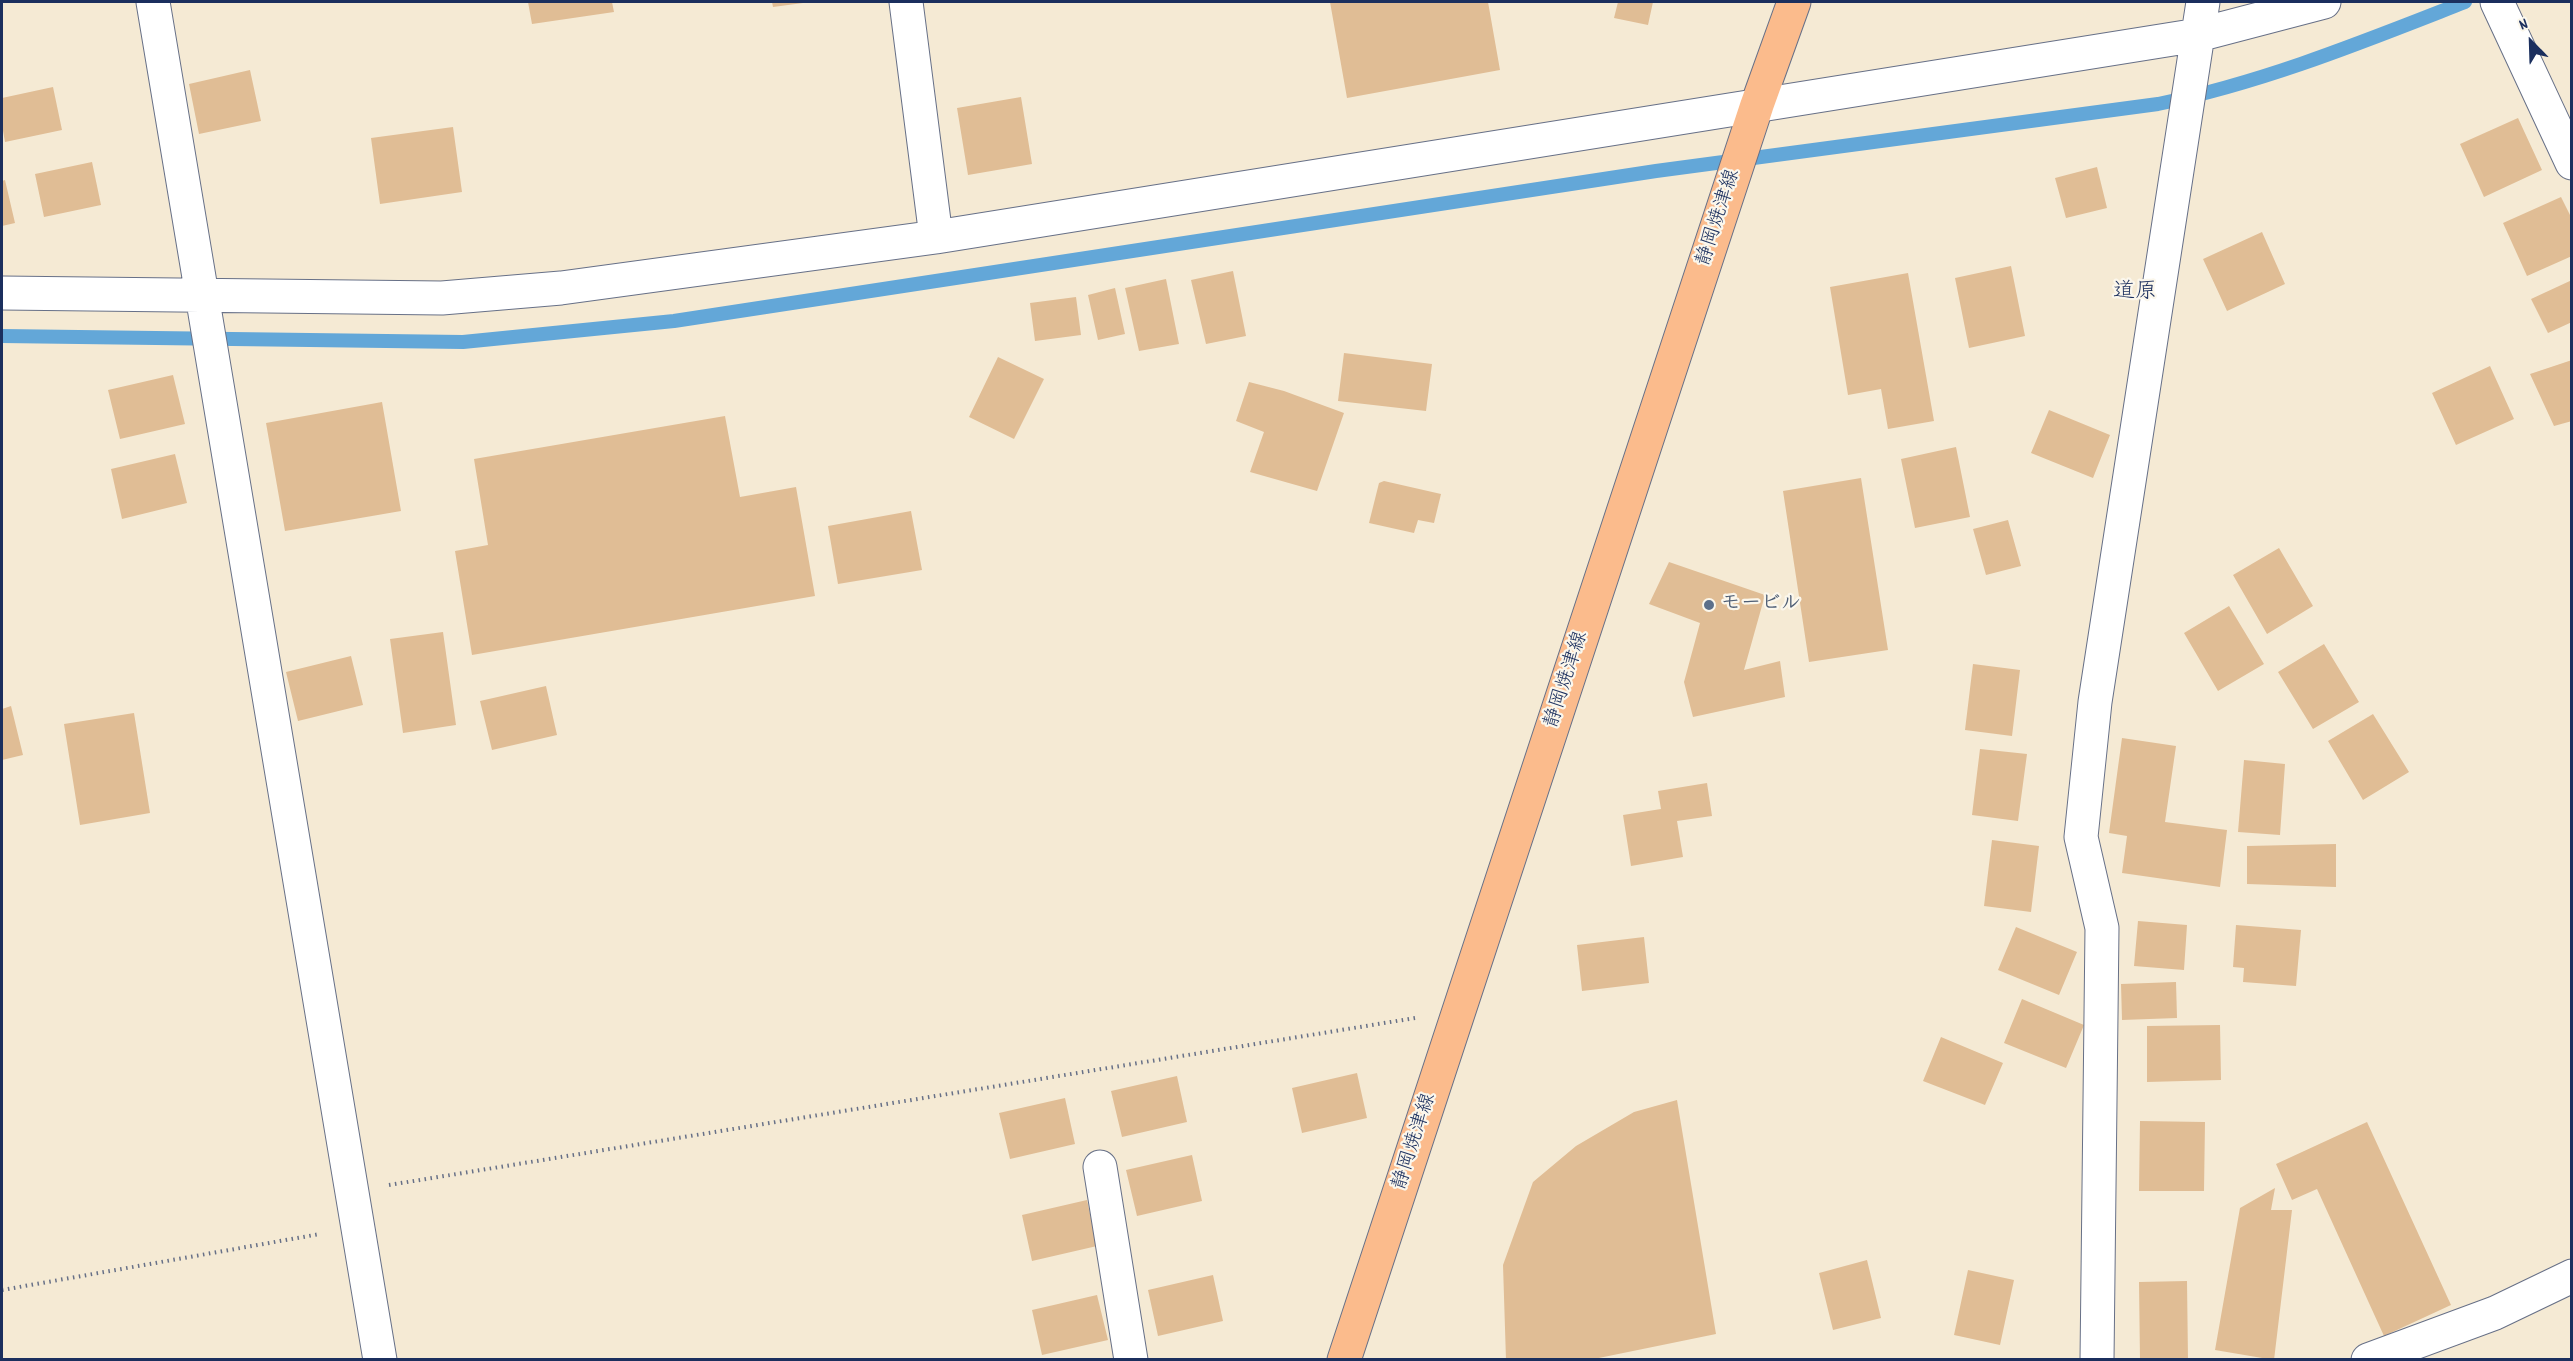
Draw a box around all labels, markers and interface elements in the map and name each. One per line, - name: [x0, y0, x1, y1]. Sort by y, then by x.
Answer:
- north arrow: [2501, 12, 2561, 72]
- text: N: [2516, 13, 2532, 37]
- street label: 静岡焼津線: [1693, 167, 1747, 269]
- district label: 道原: [2113, 281, 2157, 307]
- place label: モービル: [1721, 593, 1801, 617]
- marker: モービル: [1702, 598, 1716, 612]
- street label: 静岡焼津線: [1541, 629, 1595, 731]
- street label: 静岡焼津線: [1389, 1091, 1443, 1193]

